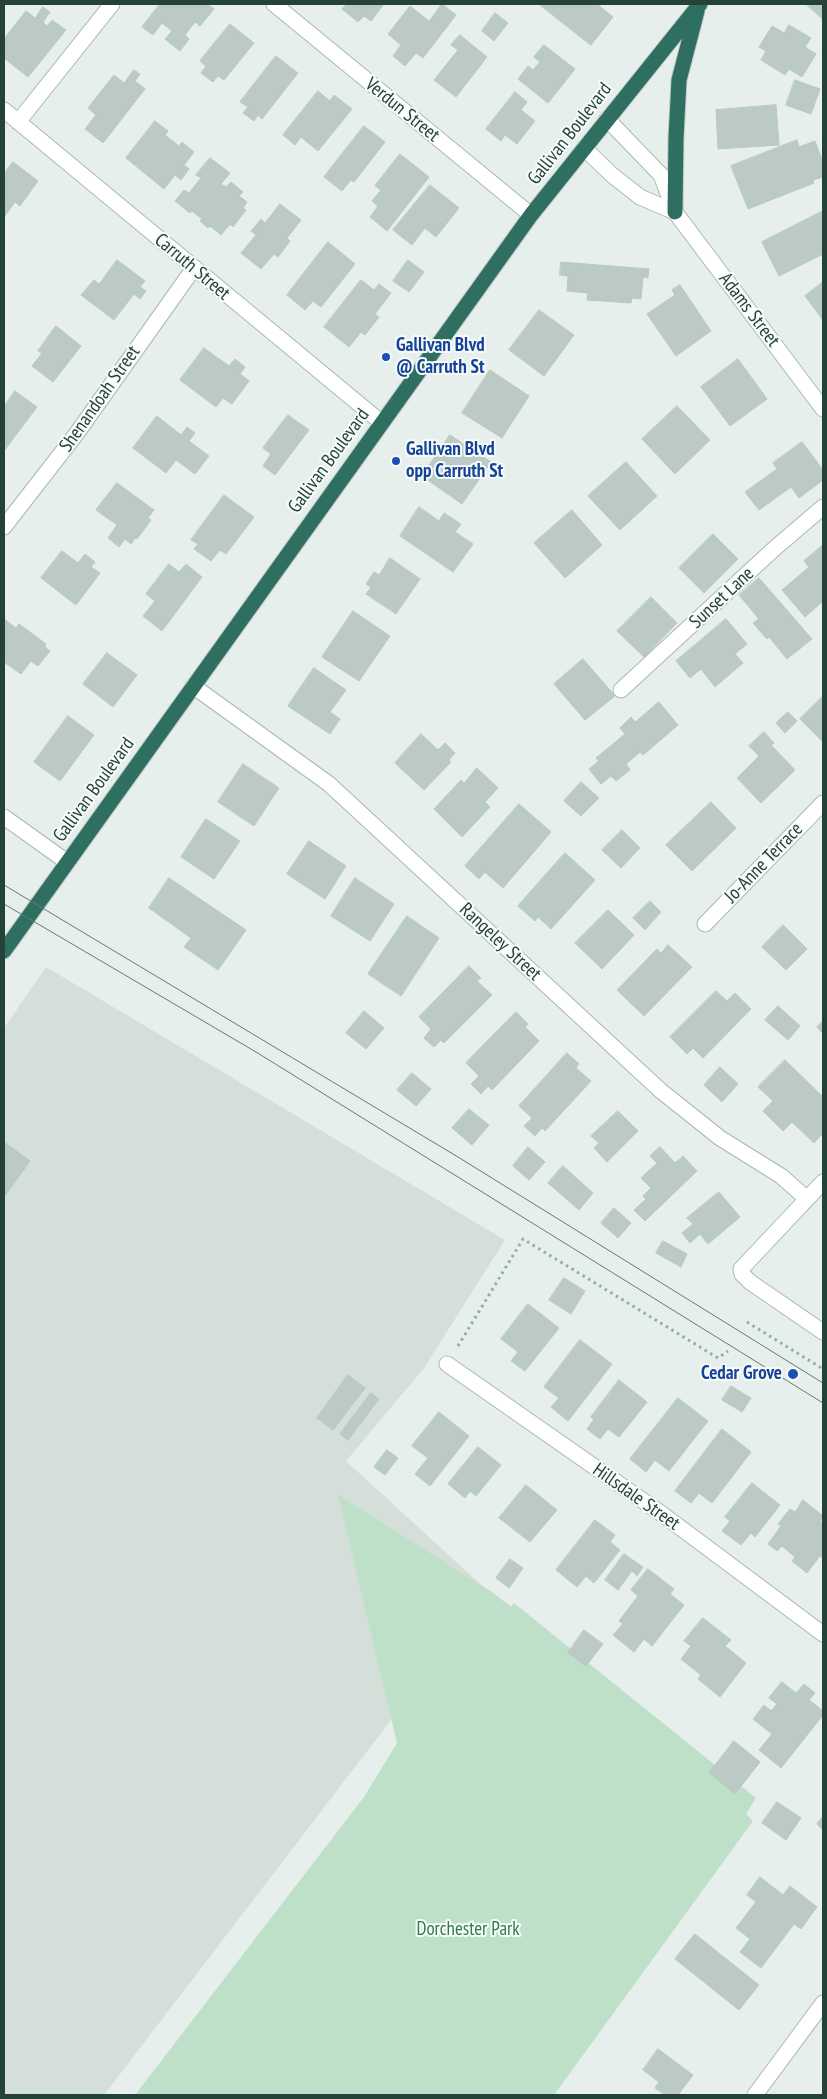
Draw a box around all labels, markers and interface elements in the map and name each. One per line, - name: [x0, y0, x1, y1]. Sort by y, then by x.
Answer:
- street label: Verdun Street: [360, 73, 444, 147]
- street label: Gallivan Boulevard: [523, 79, 617, 189]
- street label: Carruth Street: [150, 229, 234, 305]
- street label: Adams Street: [714, 268, 784, 352]
- place label: Gallivan Blvd @ Carruth St: [396, 335, 485, 379]
- street label: Shenandoah Street: [55, 342, 145, 456]
- marker: Gallivan Blvd @ Carruth St: [380, 351, 392, 363]
- street label: Gallivan Boulevard: [284, 405, 374, 517]
- place label: Gallivan Blvd opp Carruth St: [406, 439, 503, 483]
- marker: Gallivan Blvd opp Carruth St: [390, 455, 402, 467]
- street label: Sunset Lane: [685, 563, 759, 633]
- street label: Gallivan Boulevard: [49, 734, 139, 846]
- street label: Jo-Anne Terrace: [720, 818, 808, 908]
- street label: Rangeley Street: [454, 898, 546, 986]
- place label: Cedar Grove: [701, 1363, 782, 1385]
- marker: Cedar Grove: [786, 1367, 800, 1381]
- street label: Hillsdale Street: [588, 1459, 684, 1535]
- park label: Dorchester Park: [416, 1919, 520, 1941]

